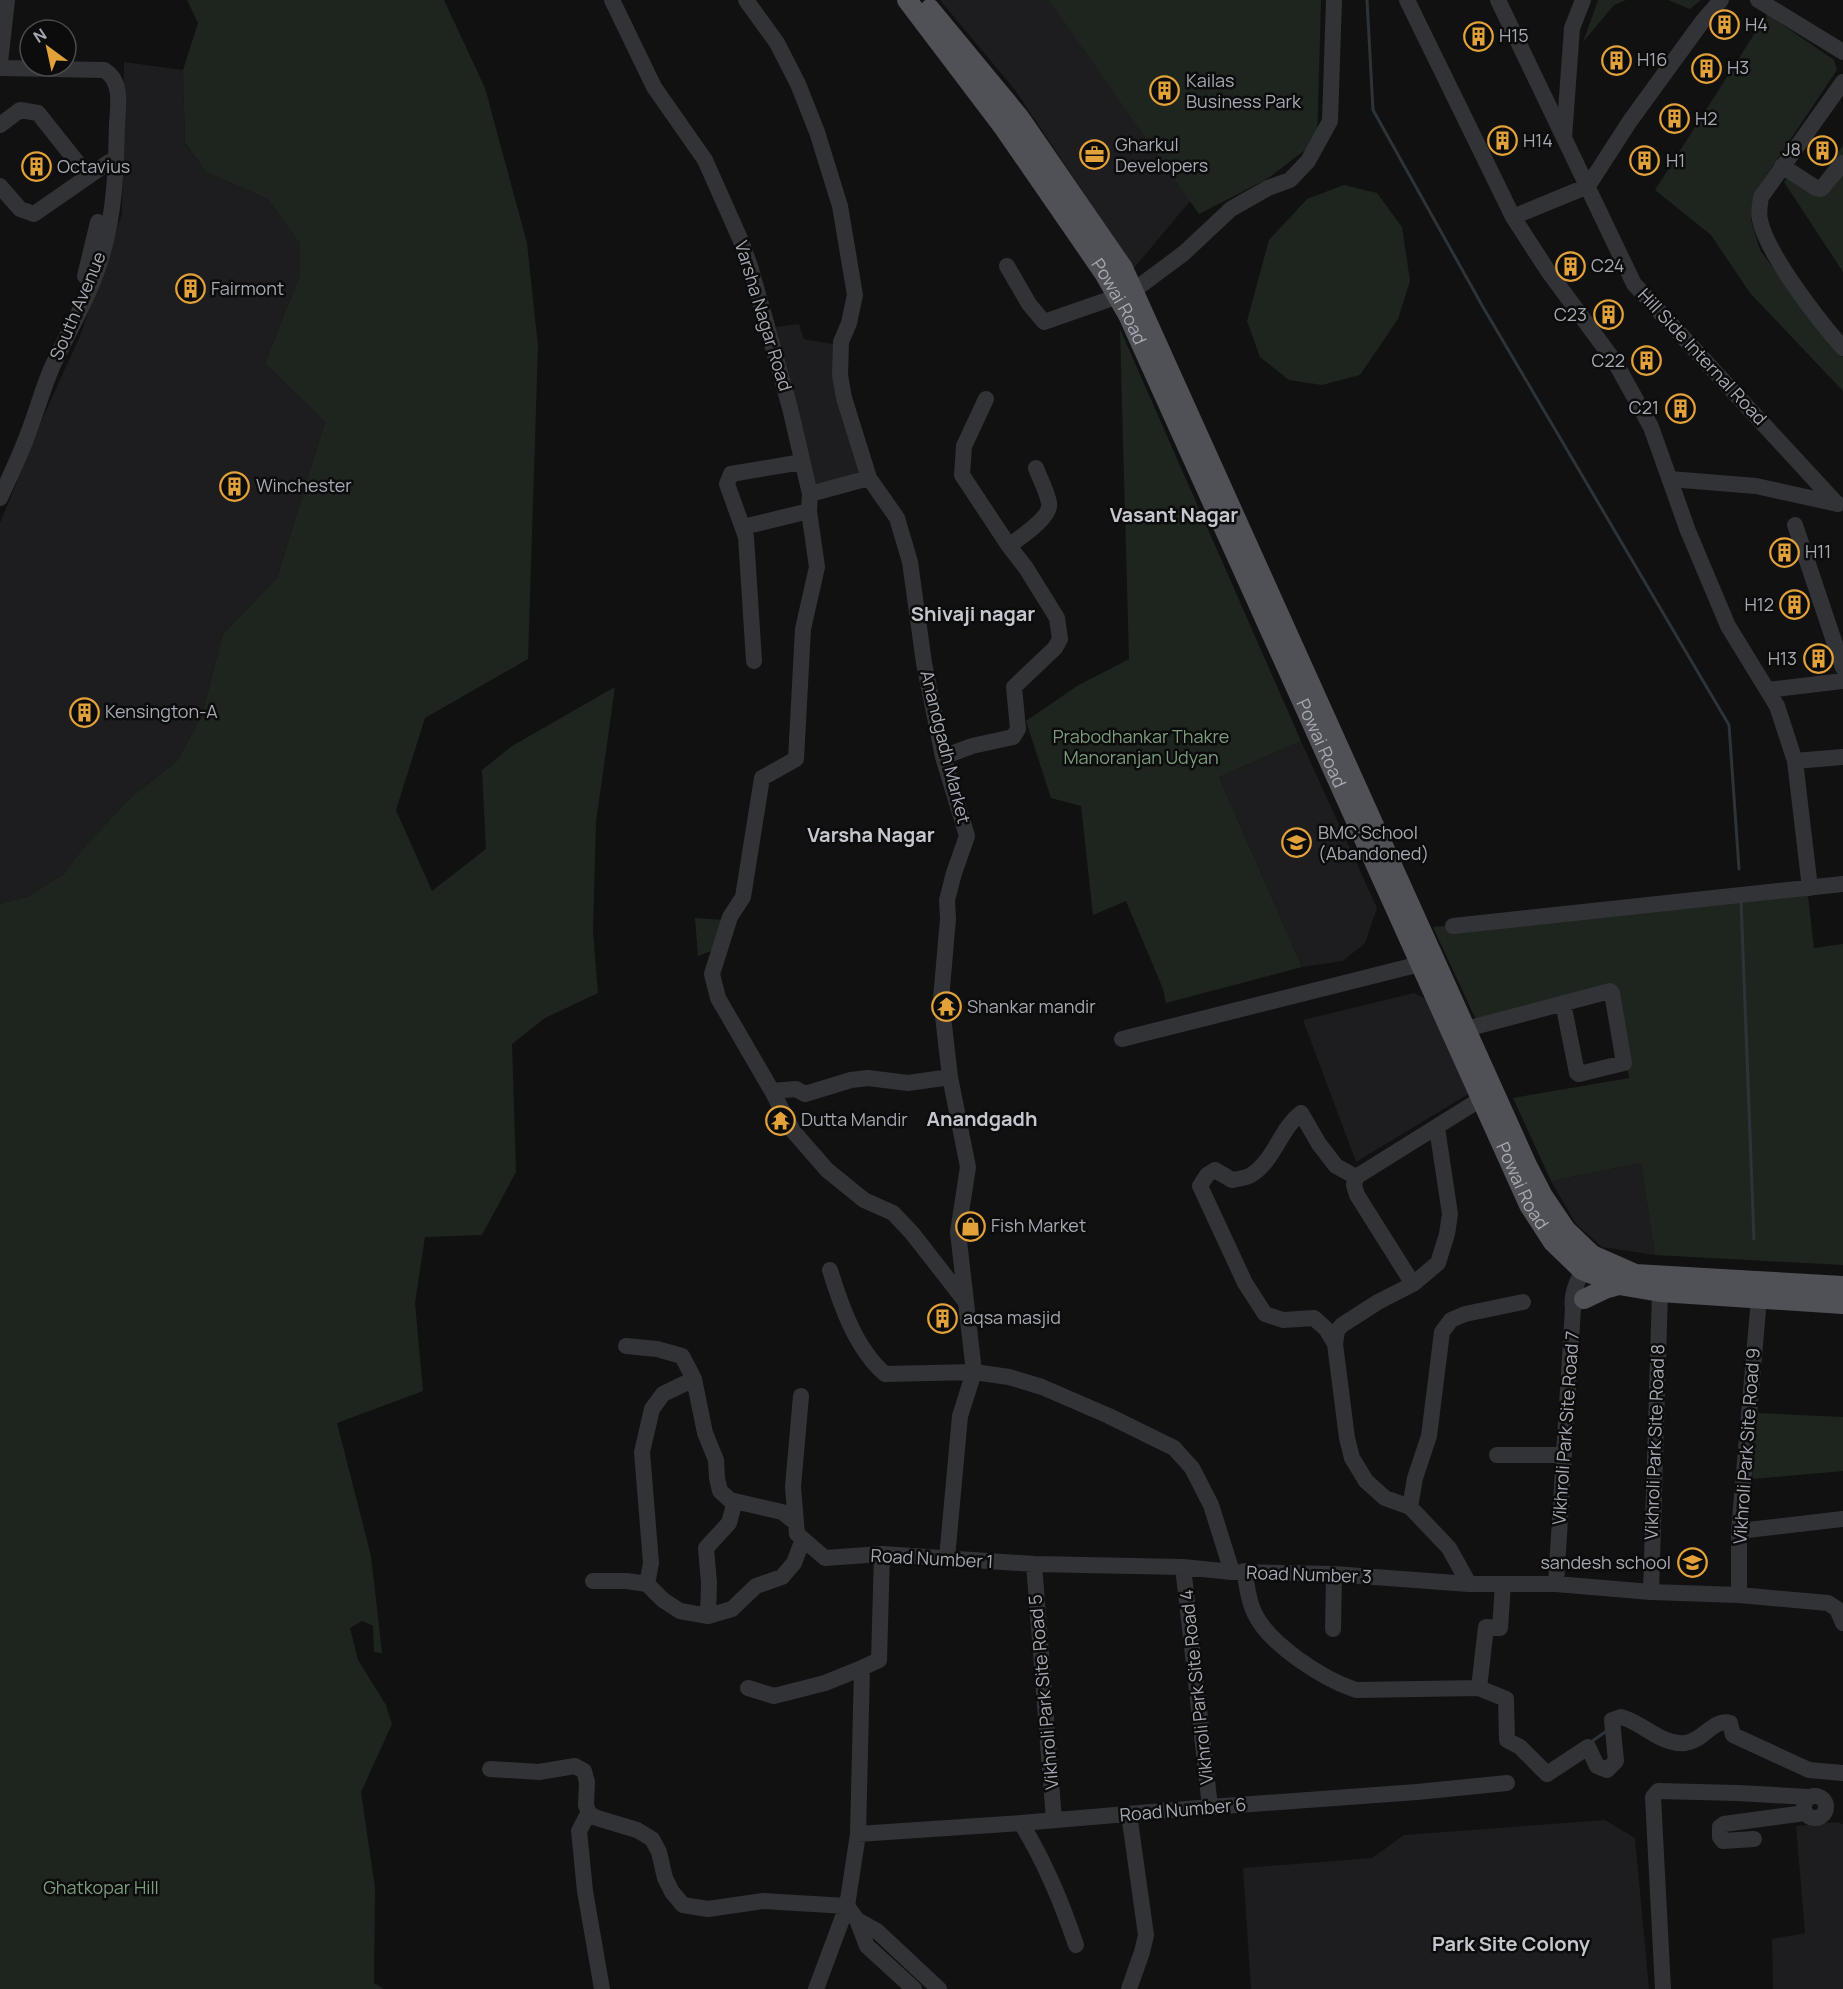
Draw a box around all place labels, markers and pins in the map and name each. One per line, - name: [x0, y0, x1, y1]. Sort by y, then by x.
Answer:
- building icon: H4: [1708, 9, 1740, 41]
- place label: H4: [1745, 12, 1768, 36]
- building icon: H15: [1462, 20, 1494, 52]
- place label: H15: [1499, 23, 1529, 47]
- building icon: H16: [1600, 44, 1632, 76]
- place label: H16: [1637, 47, 1668, 71]
- building icon: H3: [1690, 52, 1722, 84]
- place label: H3: [1727, 55, 1749, 79]
- place label: Kailas Business Park: [1186, 68, 1302, 113]
- building icon: Kailas Business Park: [1149, 75, 1181, 107]
- building icon: H2: [1658, 103, 1690, 135]
- place label: H2: [1695, 106, 1718, 130]
- building icon: H14: [1486, 125, 1518, 157]
- place label: H14: [1523, 128, 1553, 152]
- place label: Gharkul Developers: [1115, 132, 1208, 177]
- building icon: J8: [1806, 134, 1838, 166]
- place label: J8: [1782, 137, 1801, 161]
- office icon: Gharkul Developers: [1078, 139, 1110, 171]
- building icon: H1: [1629, 145, 1661, 177]
- place label: H1: [1666, 148, 1685, 172]
- building icon: Octavius: [20, 151, 52, 183]
- place label: Octavius: [57, 154, 130, 178]
- building icon: C24: [1554, 250, 1586, 282]
- place label: C24: [1591, 253, 1624, 277]
- building icon: Fairmont: [174, 273, 206, 305]
- place label: Fairmont: [211, 276, 284, 300]
- building icon: C23: [1592, 299, 1624, 331]
- place label: C23: [1554, 302, 1587, 326]
- building icon: C22: [1630, 345, 1662, 377]
- place label: C22: [1592, 348, 1625, 372]
- building icon: C21: [1664, 392, 1696, 424]
- place label: C21: [1629, 395, 1659, 419]
- building icon: Winchester: [219, 470, 251, 502]
- place label: Winchester: [256, 473, 352, 497]
- building icon: H11: [1768, 536, 1800, 568]
- place label: H11: [1805, 539, 1831, 563]
- building icon: H12: [1779, 589, 1811, 621]
- place label: H12: [1744, 592, 1774, 616]
- building icon: H13: [1802, 643, 1834, 675]
- place label: H13: [1768, 646, 1797, 670]
- building icon: Kensington-A: [68, 696, 100, 728]
- place label: Kensington-A: [105, 699, 218, 723]
- place label: BMC School (Abandoned): [1318, 820, 1429, 865]
- school or university icon: BMC School (Abandoned): [1281, 827, 1313, 859]
- temple icon: Shankar mandir: [930, 991, 962, 1023]
- place label: Shankar mandir: [967, 994, 1096, 1018]
- temple icon: Dutta Mandir: [764, 1104, 796, 1136]
- place label: Dutta Mandir: [801, 1107, 908, 1131]
- shop icon: Fish Market: [954, 1210, 986, 1242]
- place label: Fish Market: [991, 1213, 1086, 1237]
- building icon: aqsa masjid: [926, 1302, 958, 1334]
- place label: aqsa masjid: [963, 1305, 1061, 1329]
- school or university icon: sandesh school: [1676, 1547, 1708, 1579]
- place label: sandesh school: [1540, 1550, 1671, 1574]

